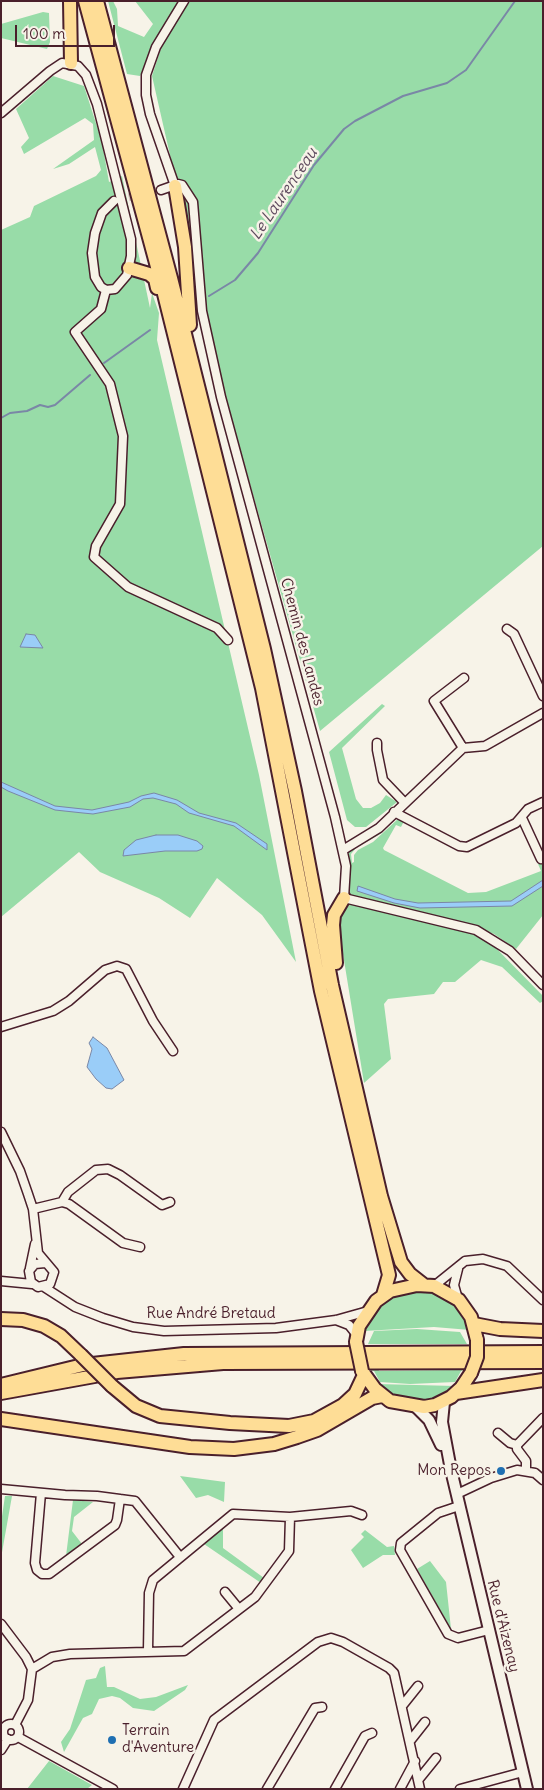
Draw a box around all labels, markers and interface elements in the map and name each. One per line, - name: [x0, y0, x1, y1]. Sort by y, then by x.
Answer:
- scale bar: [18, 15, 118, 47]
- text: 100 m: [23, 24, 65, 43]
- water label: Le Laurenceau: [246, 145, 322, 243]
- street label: Chemin des Landes: [276, 576, 328, 708]
- street label: Rue André Bretaud: [147, 1305, 275, 1323]
- place label: Mon Repos: [417, 1462, 491, 1480]
- marker: Mon Repos: [495, 1465, 507, 1477]
- street label: Rue d'Aizenay: [483, 1578, 523, 1674]
- place label: Terrain d'Aventure: [122, 1722, 194, 1757]
- marker: Terrain d'Aventure: [106, 1734, 118, 1746]

